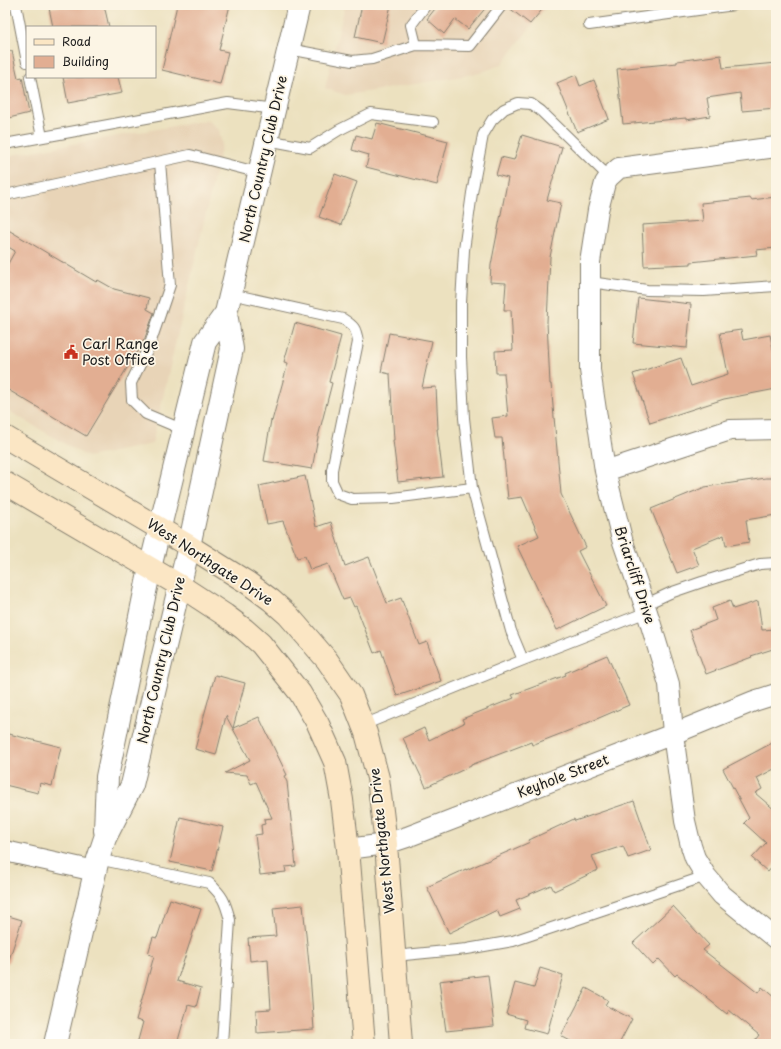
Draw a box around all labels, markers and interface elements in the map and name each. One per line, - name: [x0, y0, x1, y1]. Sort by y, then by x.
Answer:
- legend: [26, 26, 156, 78]
- text: Road: [62, 32, 91, 50]
- text: Building: [62, 52, 109, 70]
- street label: North Country Club Drive: [233, 73, 292, 245]
- place label: Carl Range Post Office: [82, 333, 159, 370]
- public building icon: Carl Range Post Office: [63, 344, 79, 360]
- street label: West Northgate Drive: [143, 513, 277, 610]
- street label: Briarcliff Drive: [610, 523, 661, 626]
- street label: North Country Club Drive: [131, 574, 190, 746]
- street label: Keyhole Street: [514, 748, 612, 803]
- street label: West Northgate Drive: [363, 767, 400, 915]

